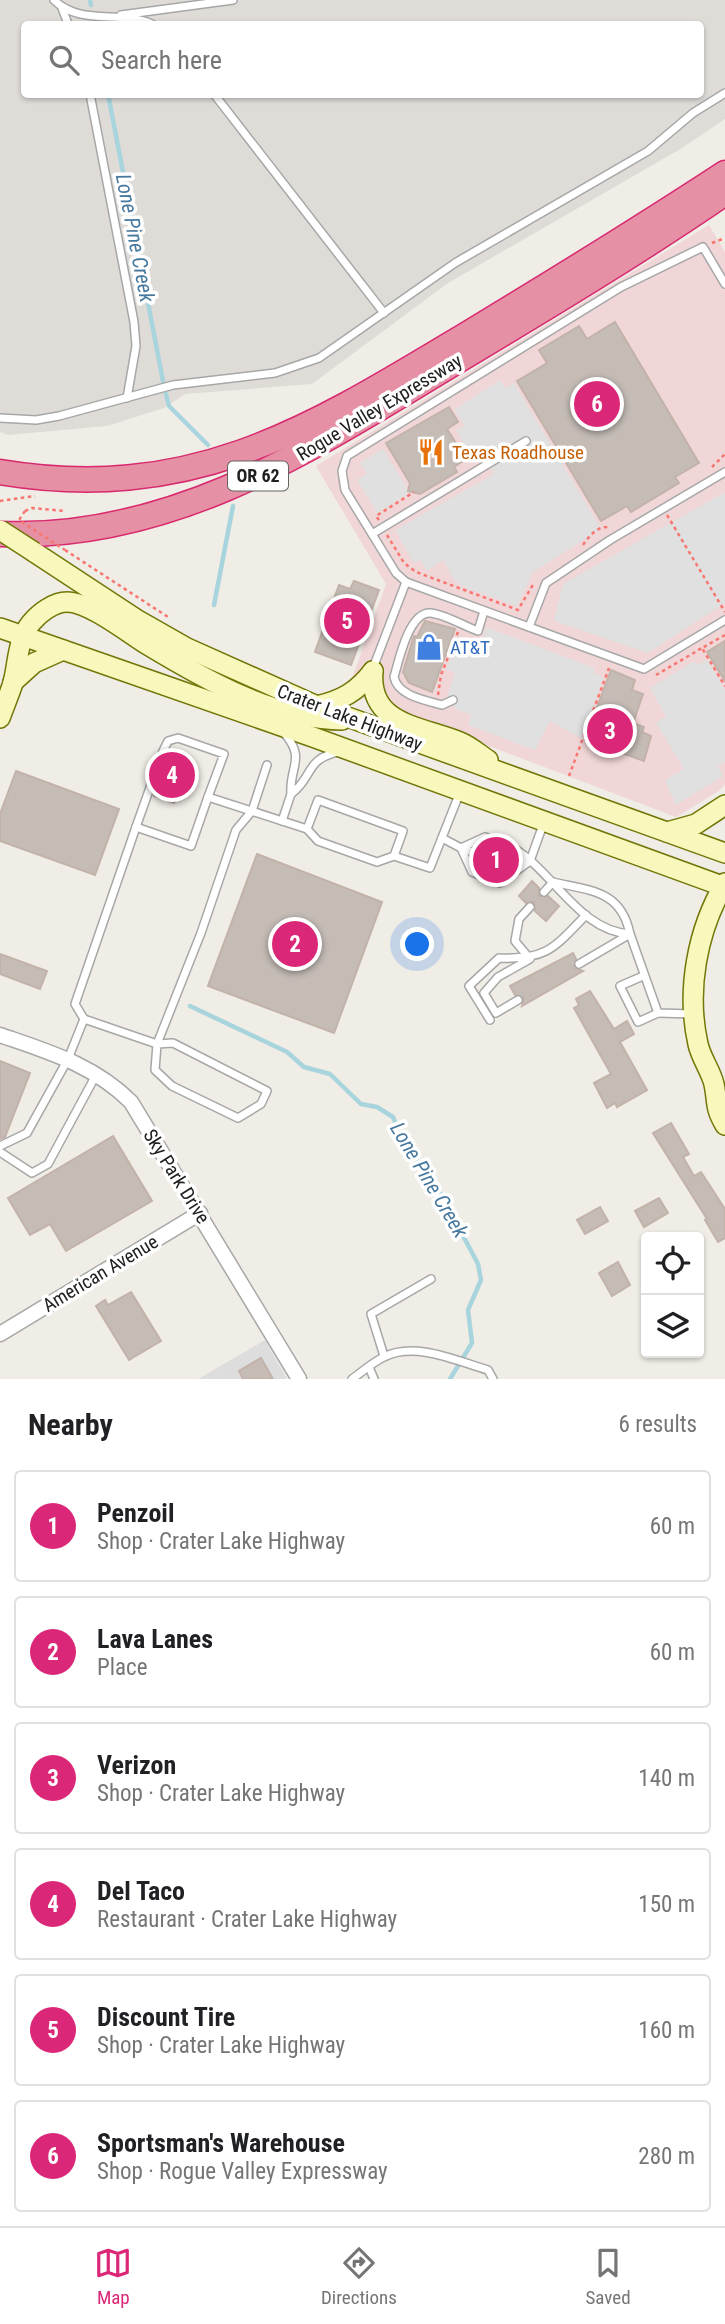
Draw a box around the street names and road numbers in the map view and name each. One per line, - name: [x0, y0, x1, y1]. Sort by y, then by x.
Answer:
- street label: Rogue Valley Expressway: [292, 349, 466, 466]
- road number: OR 62: [228, 462, 288, 490]
- street label: Crater Lake Highway: [274, 679, 426, 756]
- street label: Sky Park Drive: [139, 1125, 215, 1228]
- street label: American Avenue: [38, 1230, 162, 1317]

